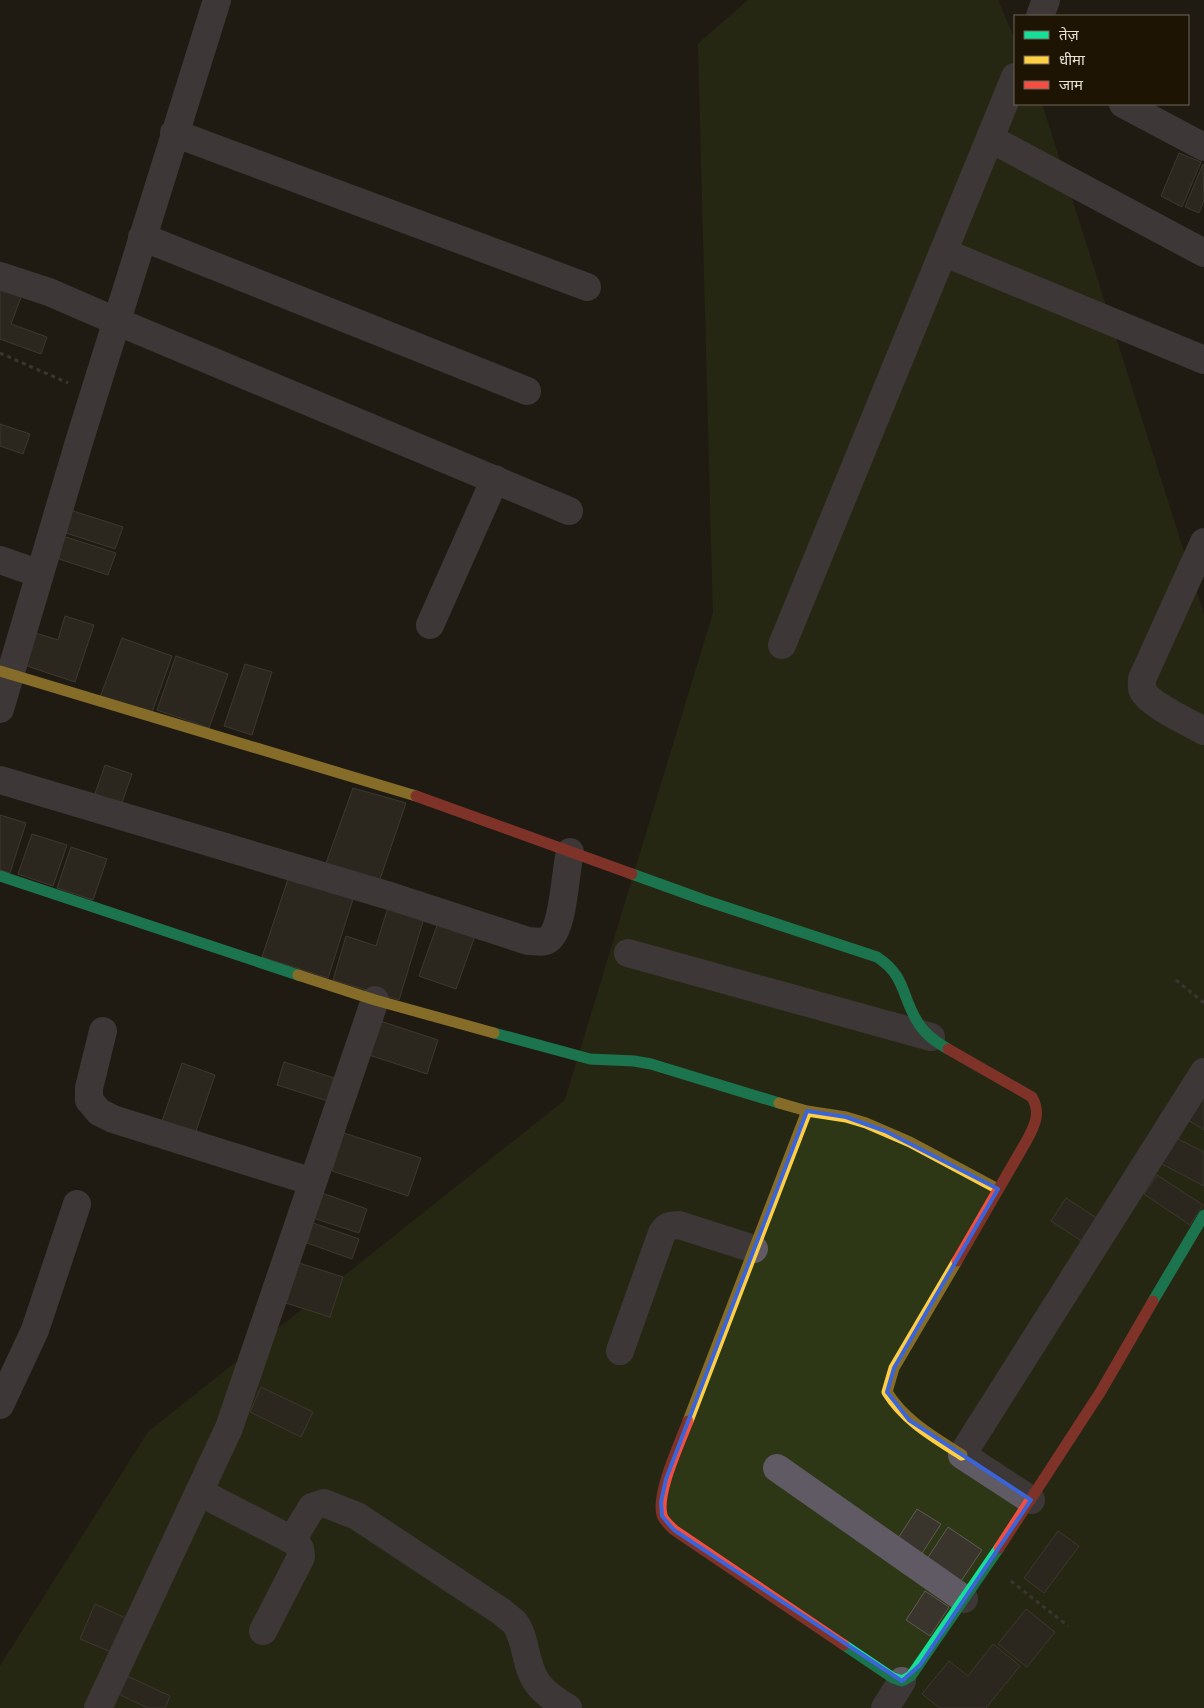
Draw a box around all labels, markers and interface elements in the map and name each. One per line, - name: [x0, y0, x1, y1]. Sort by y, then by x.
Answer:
- legend: [1014, 15, 1189, 105]
- text: तेज़: [1059, 25, 1080, 43]
- text: धीमा: [1059, 50, 1086, 68]
- text: जाम: [1059, 75, 1084, 93]

